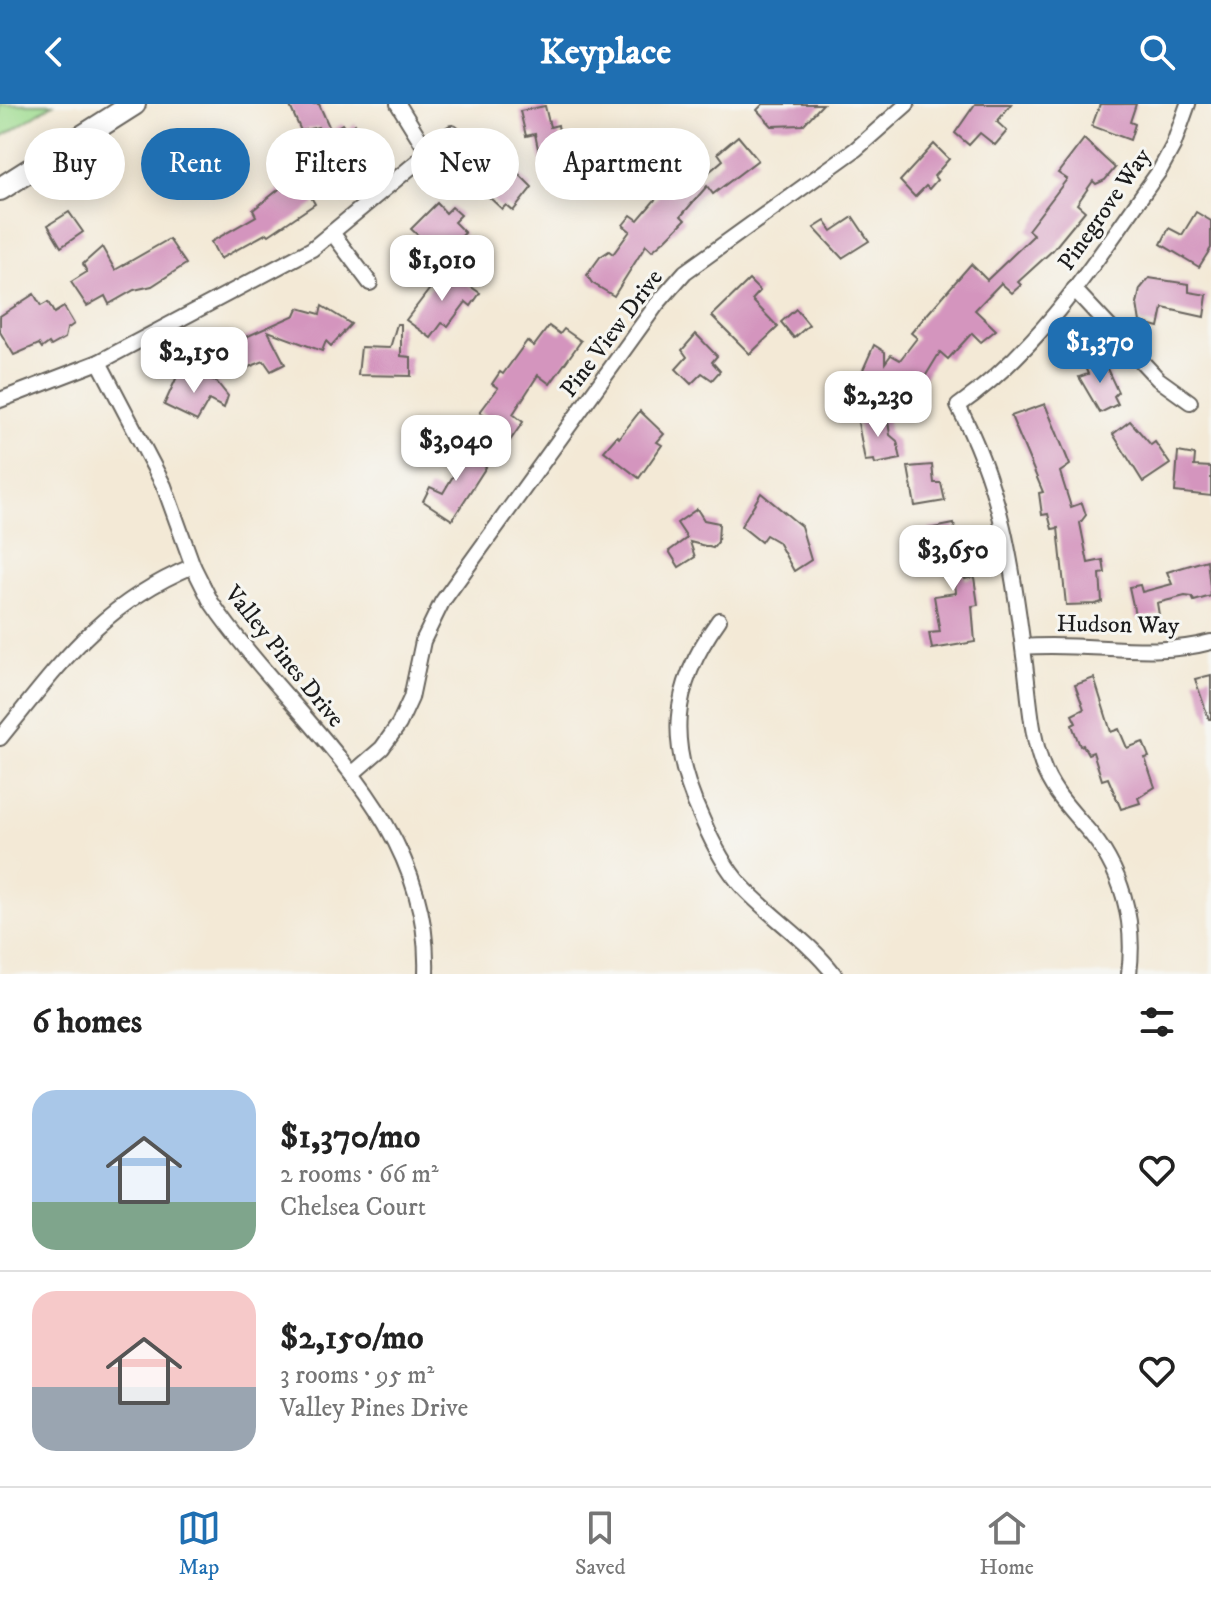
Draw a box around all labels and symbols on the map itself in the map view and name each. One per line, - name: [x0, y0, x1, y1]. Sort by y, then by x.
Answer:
- street label: Pinegrove Way: [1052, 142, 1158, 277]
- pin: $1,010: [377, 235, 507, 303]
- street label: Pine View Drive: [554, 264, 670, 404]
- pin: $1,370: [1035, 317, 1165, 385]
- pin: $2,150: [129, 327, 259, 395]
- pin: $2,230: [813, 371, 943, 439]
- pin: $3,040: [391, 415, 521, 483]
- pin: $3,650: [888, 525, 1018, 593]
- street label: Valley Pines Drive: [217, 579, 351, 734]
- street label: Hudson Way: [1056, 609, 1180, 641]

